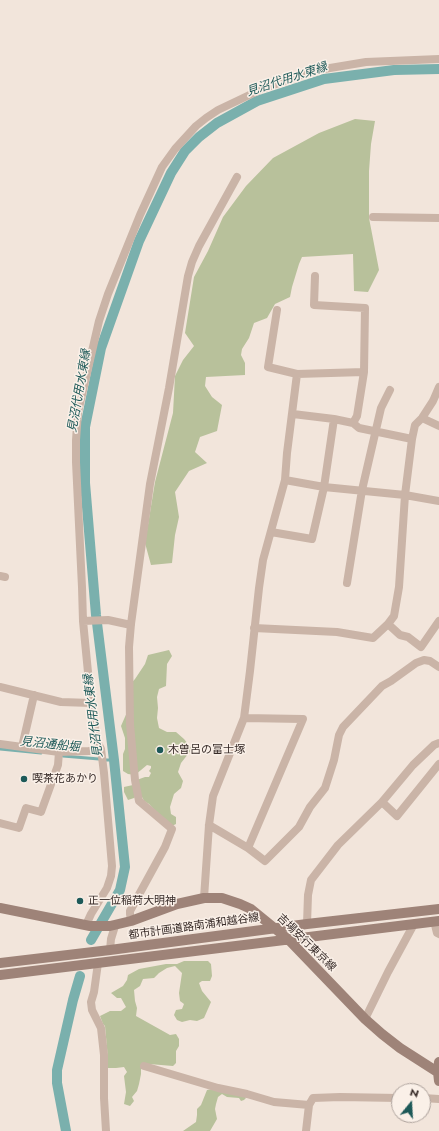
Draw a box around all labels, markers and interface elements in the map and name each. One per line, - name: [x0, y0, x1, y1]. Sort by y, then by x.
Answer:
- water label: 見沼代用水東縁: [245, 60, 329, 100]
- water label: 見沼代用水東縁: [66, 348, 94, 434]
- water label: 見沼代用水東縁: [82, 673, 106, 759]
- water label: 見沼通船堀: [19, 735, 81, 755]
- place label: 木曽呂の富士塚: [168, 743, 245, 757]
- marker: 木曽呂の富士塚: [155, 745, 165, 755]
- place label: 喫茶花あかり: [32, 772, 98, 786]
- marker: 喫茶花あかり: [19, 774, 29, 784]
- place label: 正一位稲荷大明神: [88, 894, 176, 908]
- marker: 正一位稲荷大明神: [75, 896, 85, 906]
- street label: 都市計画道路南浦和越谷線: [128, 911, 260, 943]
- street label: 吉場安行東京線: [274, 912, 338, 974]
- north arrow: [391, 1083, 431, 1123]
- text: N: [408, 1084, 421, 1101]

